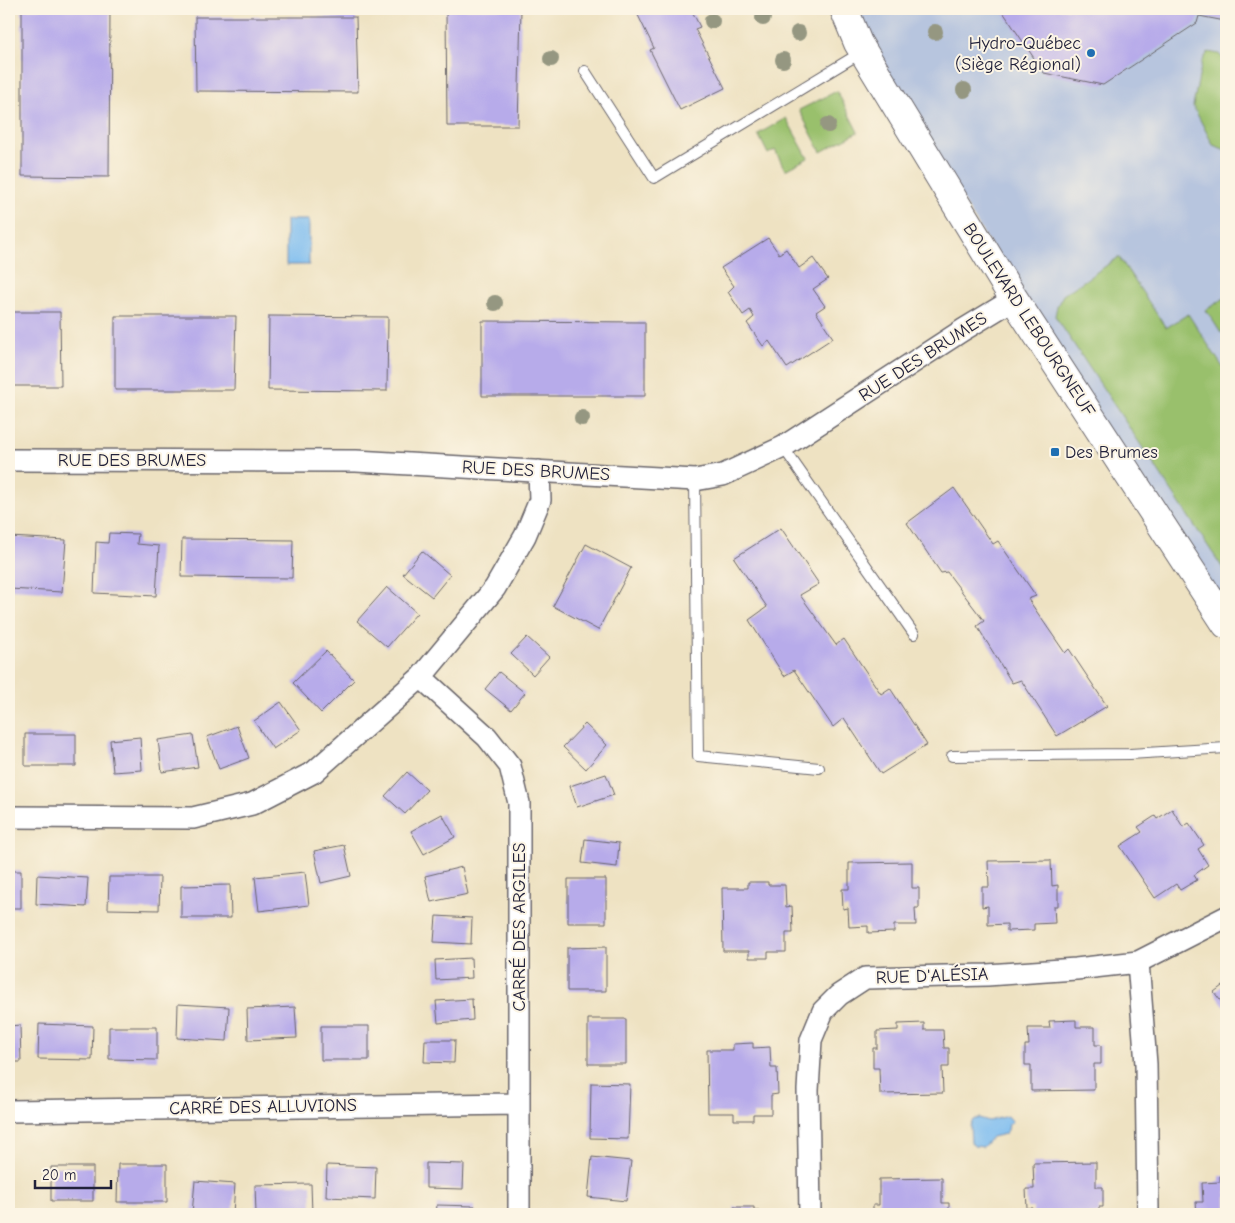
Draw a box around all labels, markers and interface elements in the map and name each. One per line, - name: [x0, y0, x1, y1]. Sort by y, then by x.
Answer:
- place label: Hydro-Québec (Siège Régional): [955, 33, 1081, 75]
- marker: Hydro-Québec (Siège Régional): [1085, 47, 1097, 59]
- street label: BOULEVARD LEBOURGNEUF: [959, 219, 1100, 421]
- street label: RUE DES BRUMES: [855, 308, 991, 406]
- place label: Des Brumes: [1065, 442, 1158, 463]
- marker: Des Brumes: [1049, 446, 1061, 458]
- street label: RUE DES BRUMES: [58, 450, 206, 471]
- street label: RUE DES BRUMES: [461, 457, 611, 485]
- street label: CARRÉ DES ARGILES: [508, 842, 530, 1011]
- street label: RUE D'ALÉSIA: [875, 963, 989, 988]
- street label: CARRÉ DES ALLUVIONS: [169, 1094, 357, 1119]
- scale bar: [35, 1158, 111, 1190]
- text: 20 m: [42, 1166, 76, 1184]

